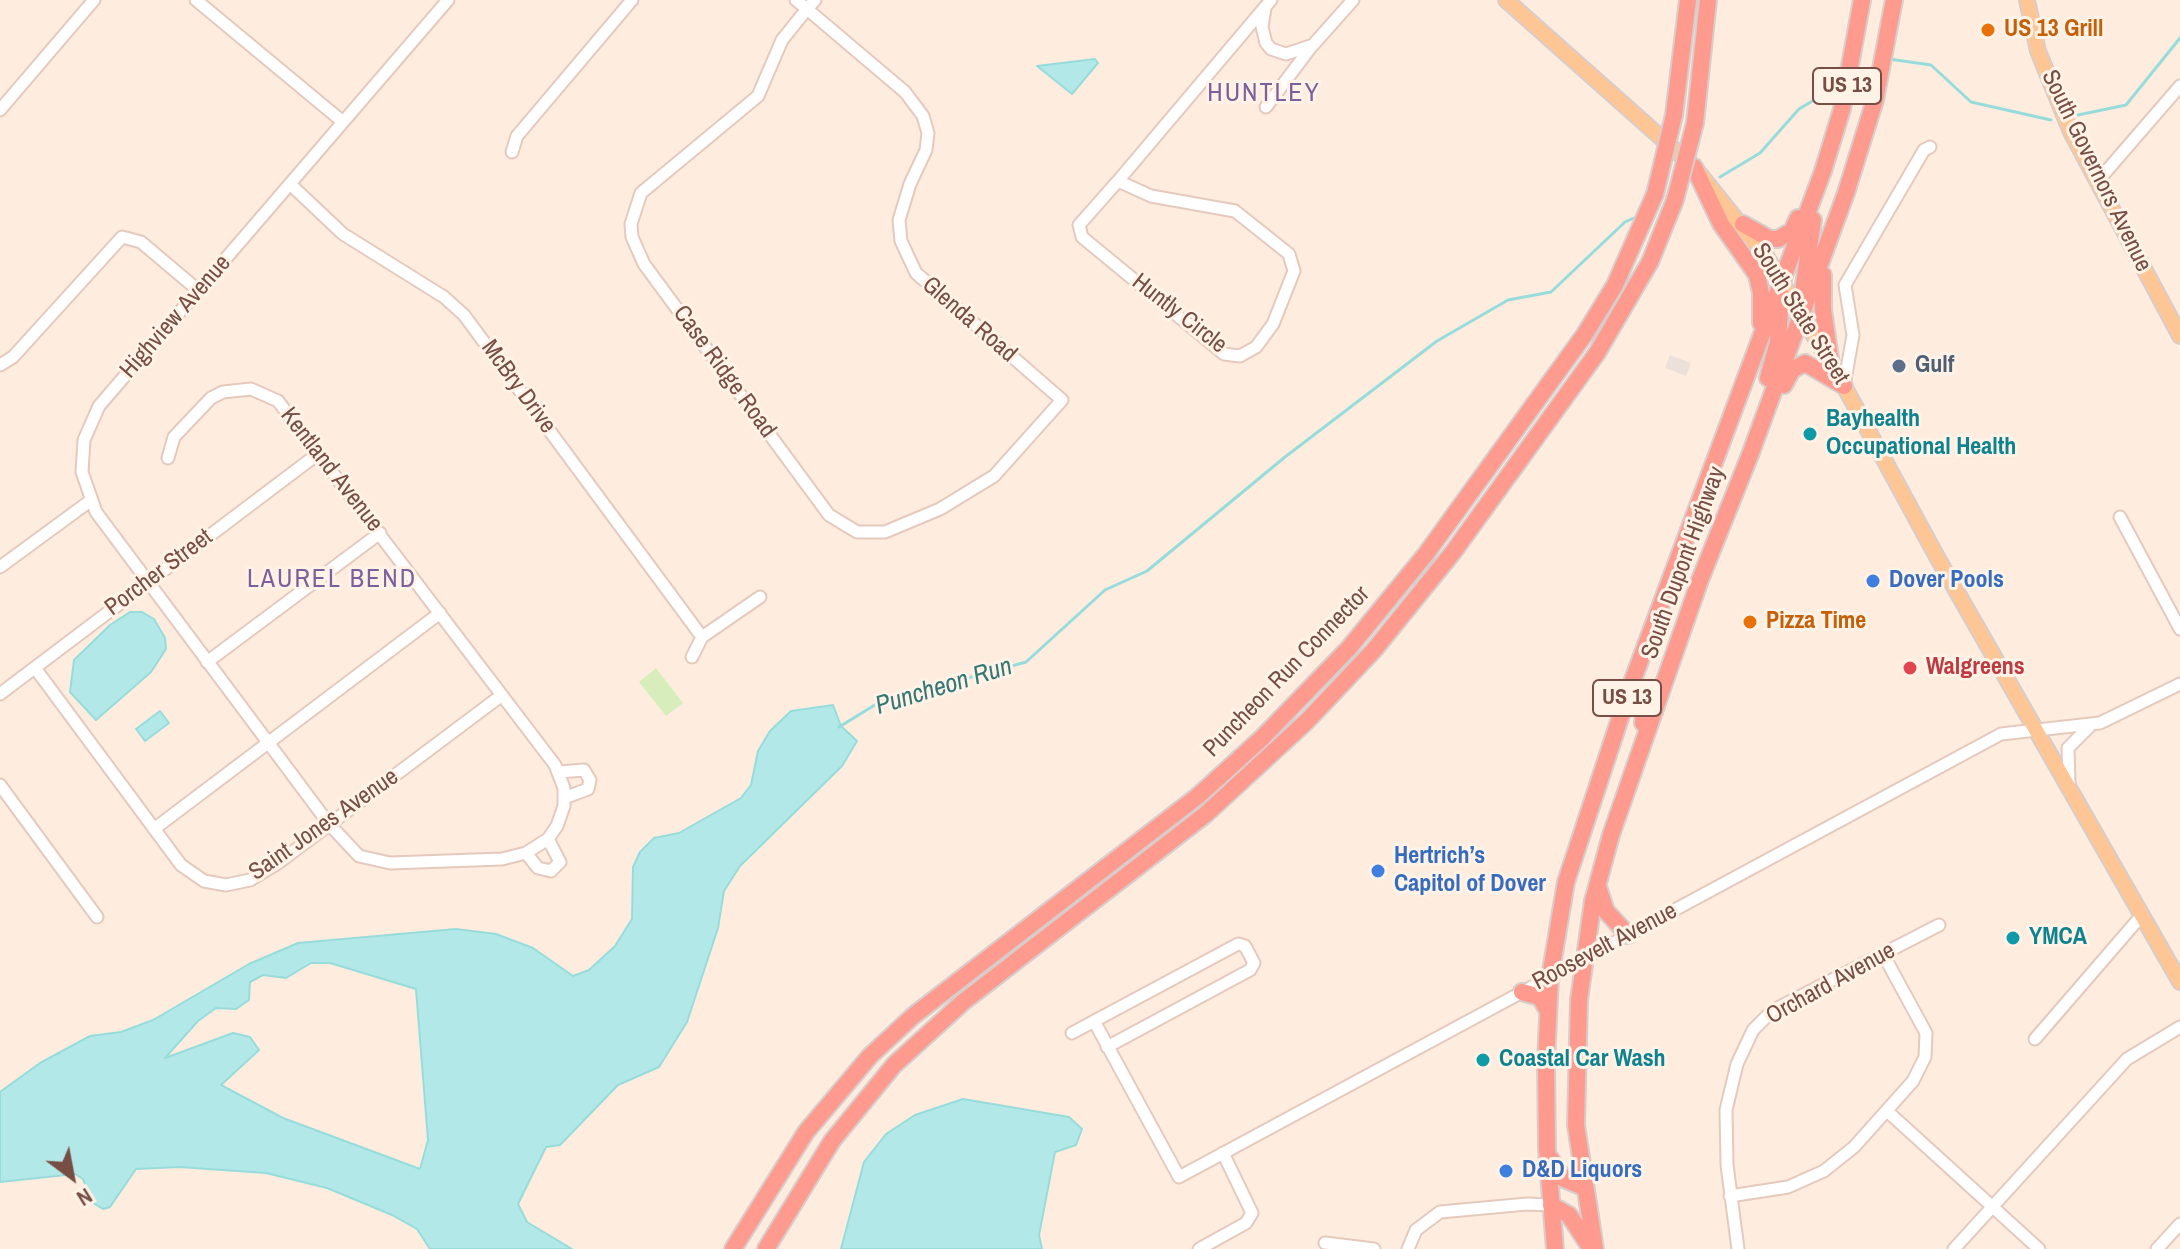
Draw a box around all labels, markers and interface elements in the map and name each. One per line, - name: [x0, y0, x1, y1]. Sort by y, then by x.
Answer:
- place label: US 13 Grill: [2004, 16, 2104, 44]
- marker: US 13 Grill: [1979, 21, 1997, 39]
- street label: South Governors Avenue: [2035, 66, 2157, 276]
- road number: US 13: [1813, 68, 1881, 104]
- district label: HUNTLEY: [1207, 78, 1321, 110]
- street label: South State Street: [1745, 238, 1855, 390]
- street label: Highview Avenue: [115, 249, 237, 385]
- street label: Huntly Circle: [1126, 268, 1232, 360]
- street label: Glenda Road: [916, 271, 1022, 369]
- street label: Case Ridge Road: [666, 300, 782, 444]
- street label: McBry Drive: [475, 335, 561, 439]
- place label: Gulf: [1915, 352, 1954, 380]
- marker: Gulf: [1890, 357, 1908, 375]
- street label: Kentland Avenue: [274, 402, 388, 538]
- place label: Bayhealth Occupational Health: [1826, 406, 2016, 462]
- marker: Bayhealth Occupational Health: [1801, 425, 1819, 443]
- street label: South Dupont Highway: [1636, 463, 1732, 663]
- street label: Porcher Street: [100, 523, 218, 623]
- district label: LAUREL BEND: [247, 564, 417, 596]
- place label: Dover Pools: [1889, 567, 2004, 595]
- marker: Dover Pools: [1864, 572, 1882, 590]
- street label: Puncheon Run Connector: [1198, 581, 1376, 763]
- place label: Pizza Time: [1766, 608, 1866, 636]
- marker: Pizza Time: [1741, 613, 1759, 631]
- water label: Puncheon Run: [872, 651, 1016, 723]
- place label: Walgreens: [1926, 654, 2025, 682]
- marker: Walgreens: [1901, 659, 1919, 677]
- road number: US 13: [1593, 680, 1661, 716]
- street label: Saint Jones Avenue: [244, 763, 404, 887]
- place label: Hertrich’s Capitol of Dover: [1394, 843, 1546, 899]
- marker: Hertrich’s Capitol of Dover: [1369, 862, 1387, 880]
- street label: Roosevelt Avenue: [1528, 897, 1682, 997]
- place label: YMCA: [2029, 924, 2087, 952]
- marker: YMCA: [2004, 929, 2022, 947]
- street label: Orchard Avenue: [1761, 937, 1901, 1031]
- place label: Coastal Car Wash: [1499, 1046, 1666, 1074]
- marker: Coastal Car Wash: [1474, 1051, 1492, 1069]
- north arrow: [32, 1137, 112, 1217]
- place label: D&D Liquors: [1522, 1157, 1642, 1185]
- marker: D&D Liquors: [1497, 1162, 1515, 1180]
- text: N: [71, 1181, 98, 1214]

